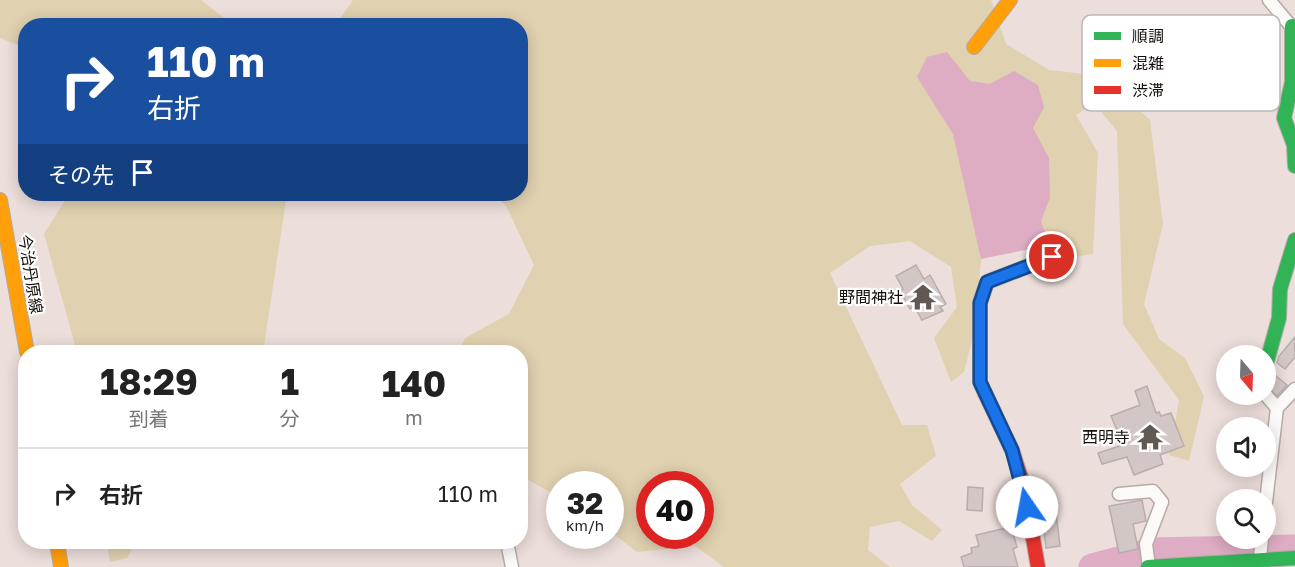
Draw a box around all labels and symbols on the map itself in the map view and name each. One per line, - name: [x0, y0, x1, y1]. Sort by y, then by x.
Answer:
- legend: [1082, 15, 1280, 111]
- text: 順調: [1132, 26, 1164, 46]
- text: 混雑: [1132, 53, 1164, 73]
- text: 渋滞: [1132, 80, 1164, 100]
- pin: [1026, 231, 1077, 282]
- street label: 今治丹原線: [15, 233, 47, 315]
- temple icon: 野間神社: [908, 282, 938, 312]
- place label: 野間神社: [839, 287, 903, 307]
- north arrow: [1216, 345, 1276, 405]
- temple icon: 西明寺: [1135, 422, 1165, 452]
- place label: 西明寺: [1082, 427, 1130, 447]
- speed limit sign: 40: [636, 471, 714, 549]
- position arrow: [995, 475, 1059, 539]

